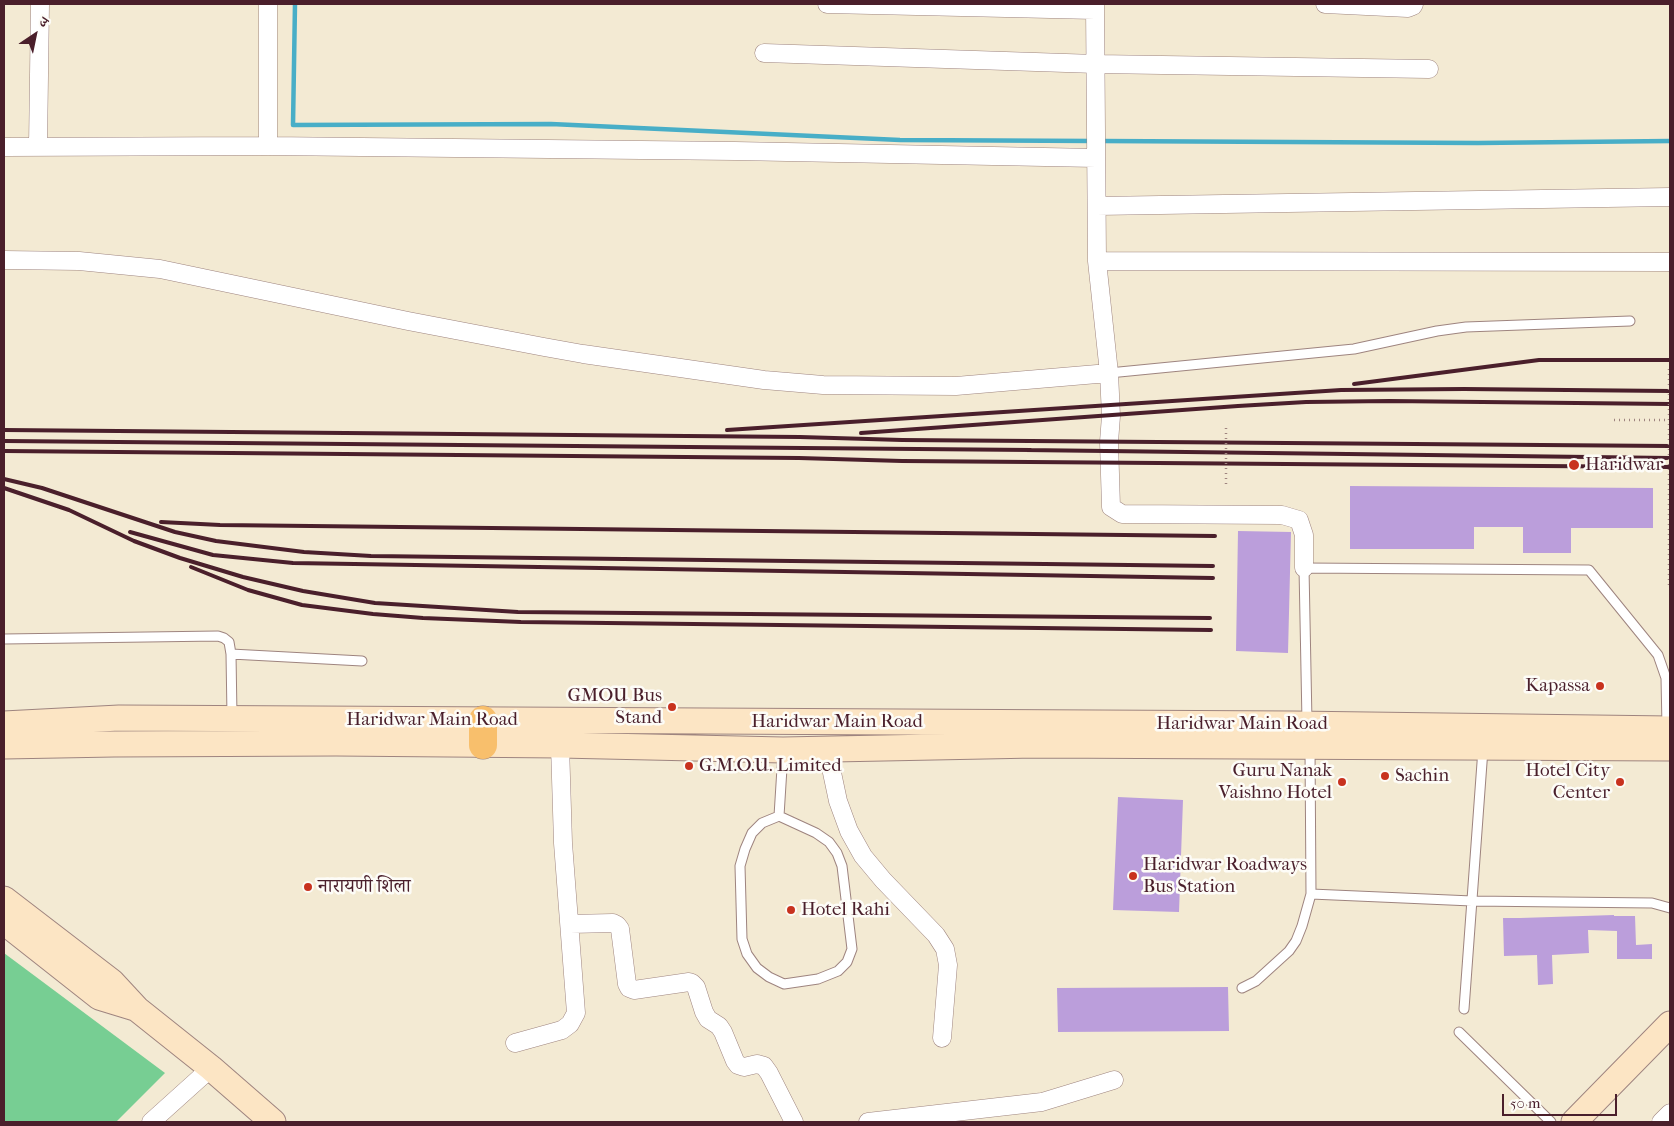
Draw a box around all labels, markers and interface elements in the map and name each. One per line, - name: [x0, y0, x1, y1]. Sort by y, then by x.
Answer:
- north arrow: [10, 10, 60, 60]
- text: उ: [36, 13, 51, 31]
- place label: Haridwar: [1585, 454, 1663, 476]
- marker: Haridwar: [1567, 458, 1581, 472]
- place label: Kapassa: [1525, 675, 1590, 697]
- marker: Kapassa: [1594, 680, 1606, 692]
- place label: GMOU Bus Stand: [568, 685, 662, 729]
- marker: GMOU Bus Stand: [666, 701, 678, 713]
- street label: Haridwar Main Road: [346, 709, 518, 731]
- street label: Haridwar Main Road: [751, 711, 923, 733]
- street label: Haridwar Main Road: [1156, 713, 1328, 735]
- place label: G.M.O.U. Limited: [699, 755, 842, 777]
- marker: G.M.O.U. Limited: [683, 760, 695, 772]
- place label: Guru Nanak Vaishno Hotel: [1218, 760, 1332, 804]
- place label: Hotel City Center: [1525, 760, 1610, 804]
- place label: Sachin: [1395, 765, 1449, 787]
- marker: Sachin: [1379, 770, 1391, 782]
- marker: Guru Nanak Vaishno Hotel: [1336, 776, 1348, 788]
- marker: Hotel City Center: [1614, 776, 1626, 788]
- place label: Haridwar Roadways Bus Station: [1143, 854, 1307, 898]
- marker: Haridwar Roadways Bus Station: [1127, 870, 1139, 882]
- place label: नारायणी शिला: [318, 876, 411, 898]
- marker: नारायणी शिला: [302, 881, 314, 893]
- place label: Hotel Rahi: [801, 899, 890, 921]
- marker: Hotel Rahi: [785, 904, 797, 916]
- scale bar: [1504, 1084, 1619, 1116]
- text: 50 m: [1510, 1094, 1540, 1112]

